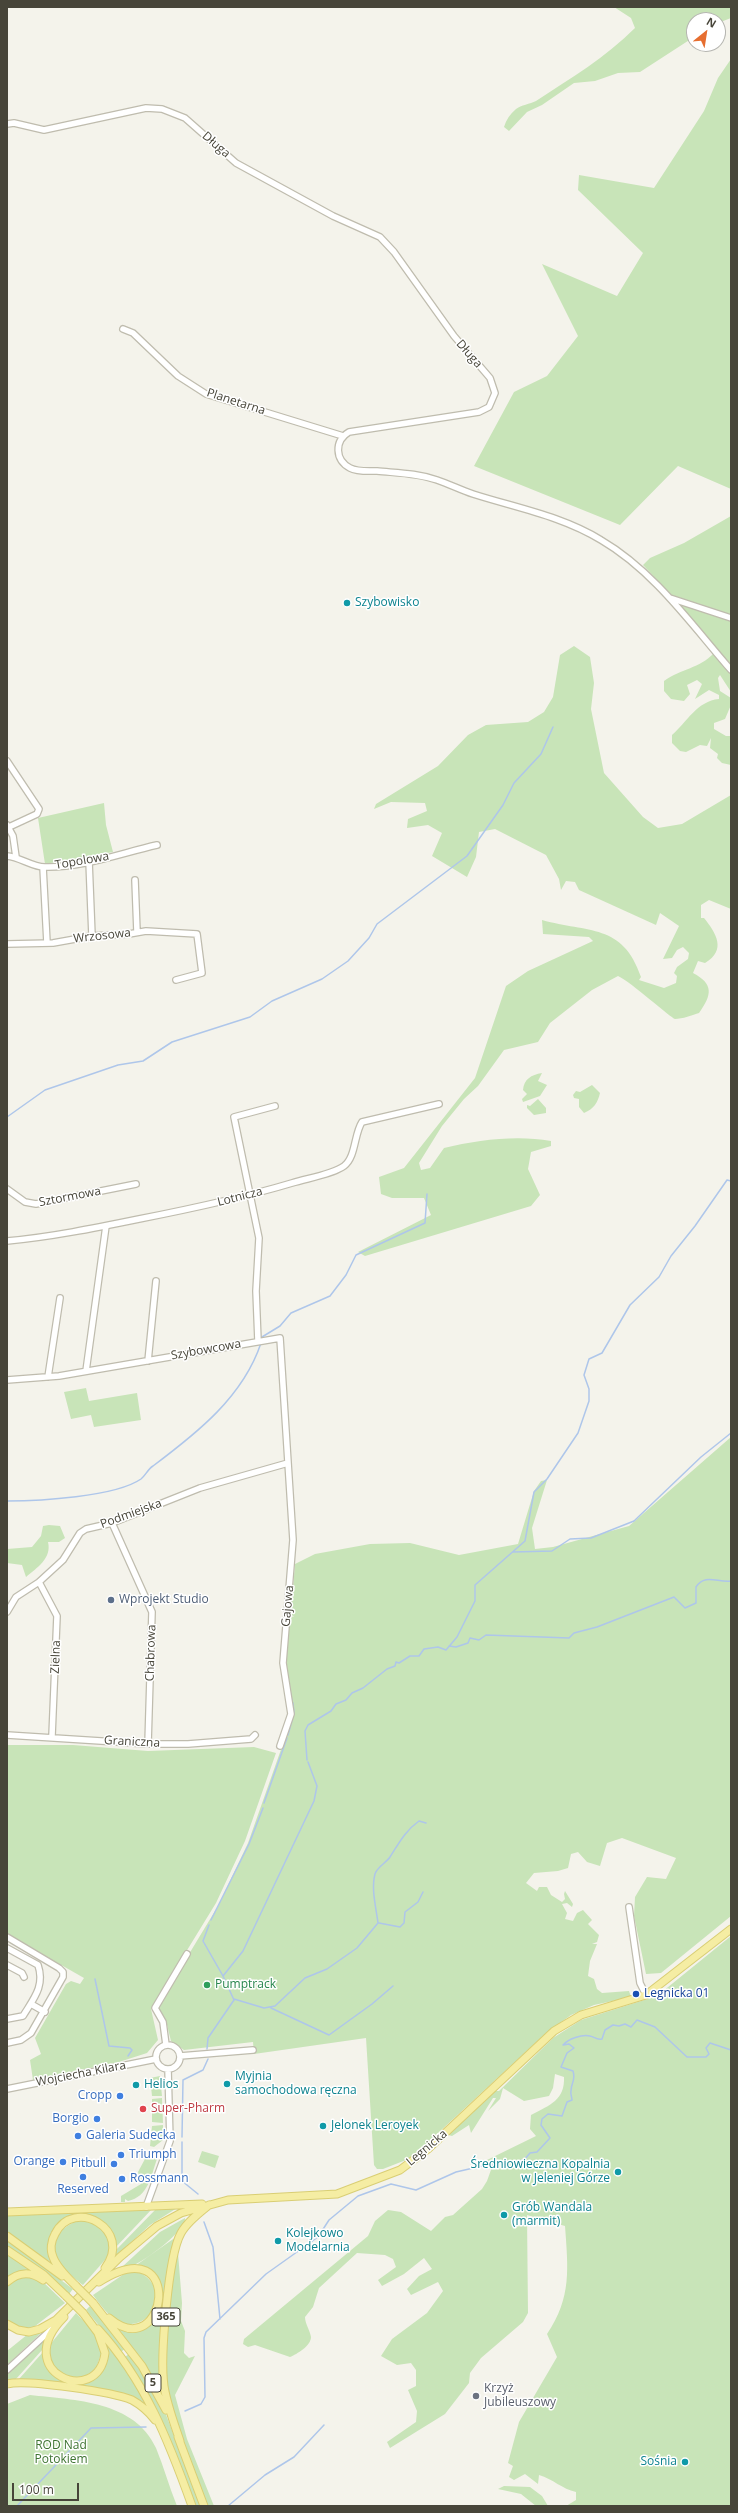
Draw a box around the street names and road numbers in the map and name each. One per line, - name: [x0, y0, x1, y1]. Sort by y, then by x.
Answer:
- street label: Długa: [199, 129, 233, 161]
- street label: Długa: [453, 337, 485, 371]
- street label: Planetarna: [205, 386, 267, 418]
- street label: Topolowa: [54, 849, 110, 873]
- street label: Wrzosowa: [73, 926, 131, 946]
- street label: Sztormowa: [38, 1184, 102, 1210]
- street label: Lotnicza: [216, 1184, 264, 1210]
- street label: Szybowcowa: [170, 1337, 242, 1363]
- street label: Podmiejska: [98, 1496, 164, 1532]
- street label: Gajowa: [279, 1585, 297, 1627]
- street label: Chabrowa: [143, 1624, 159, 1682]
- street label: Zielna: [48, 1640, 64, 1674]
- street label: Graniczna: [104, 1733, 160, 1751]
- street label: Wojciecha Kilara: [35, 2058, 127, 2090]
- street label: Legnicka: [404, 2127, 450, 2169]
- road number: 365: [152, 2308, 180, 2326]
- road number: 5: [145, 2374, 161, 2392]

